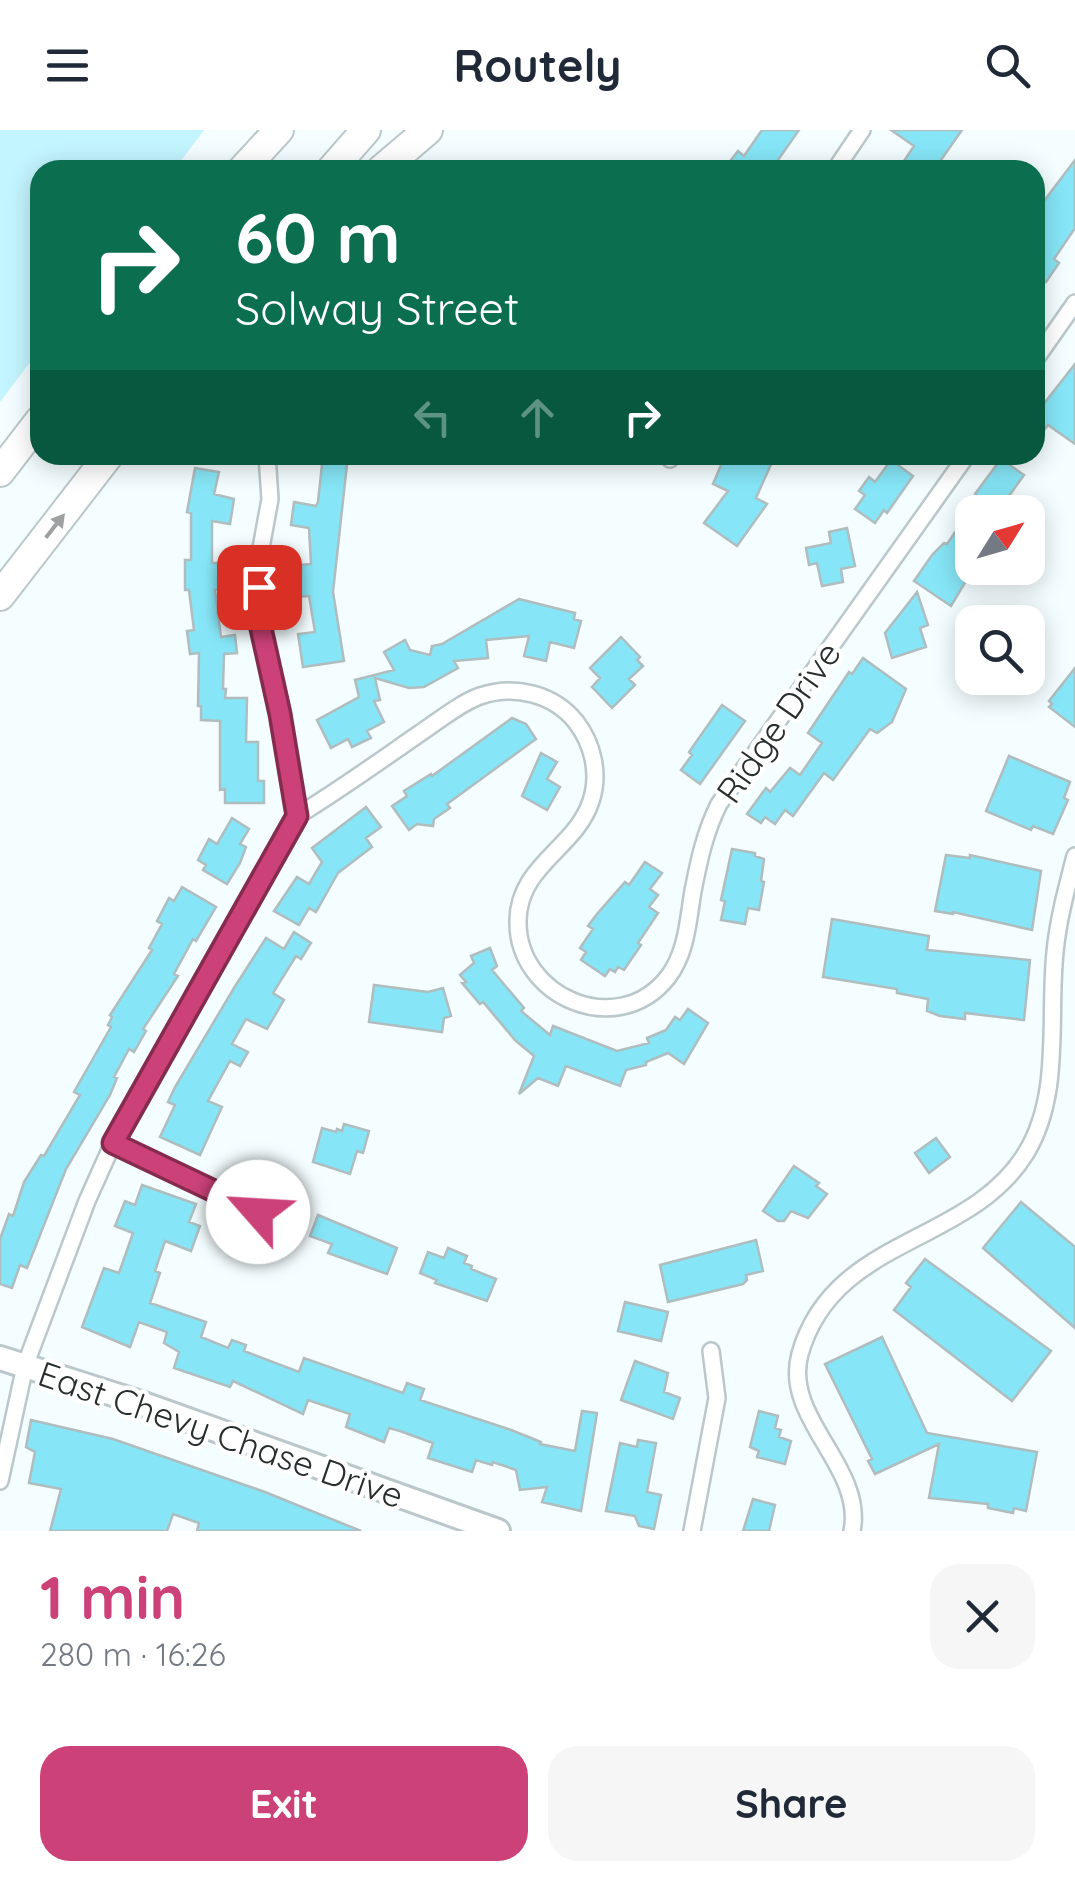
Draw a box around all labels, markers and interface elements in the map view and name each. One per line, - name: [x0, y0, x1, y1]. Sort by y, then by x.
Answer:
- text: Routely: [454, 37, 621, 93]
- icon: menu: [40, 38, 95, 93]
- icon: search: [980, 38, 1035, 93]
- text: 60 m: [235, 193, 401, 281]
- icon: right: [70, 200, 200, 330]
- text: Solway Street: [235, 280, 519, 336]
- icon: left: [405, 390, 460, 445]
- icon: ahead: [510, 390, 565, 445]
- icon: right: [615, 390, 670, 445]
- north arrow: [955, 495, 1045, 585]
- map controls: [955, 495, 1045, 695]
- one-way arrow: [44, 513, 65, 539]
- pin: [217, 545, 302, 630]
- icon: arrive: [232, 560, 287, 615]
- button: search: [955, 605, 1045, 695]
- street label: Ridge Drive: [706, 633, 850, 811]
- position arrow: [206, 1160, 310, 1264]
- street label: East Chevy Chase Drive: [33, 1351, 409, 1517]
- text: 1 min: [40, 1559, 185, 1634]
- button: close: [930, 1564, 1035, 1669]
- text: 280 m · 16:26: [40, 1634, 226, 1674]
- button: Exit: [40, 1746, 528, 1861]
- button: Share: [548, 1746, 1035, 1861]

